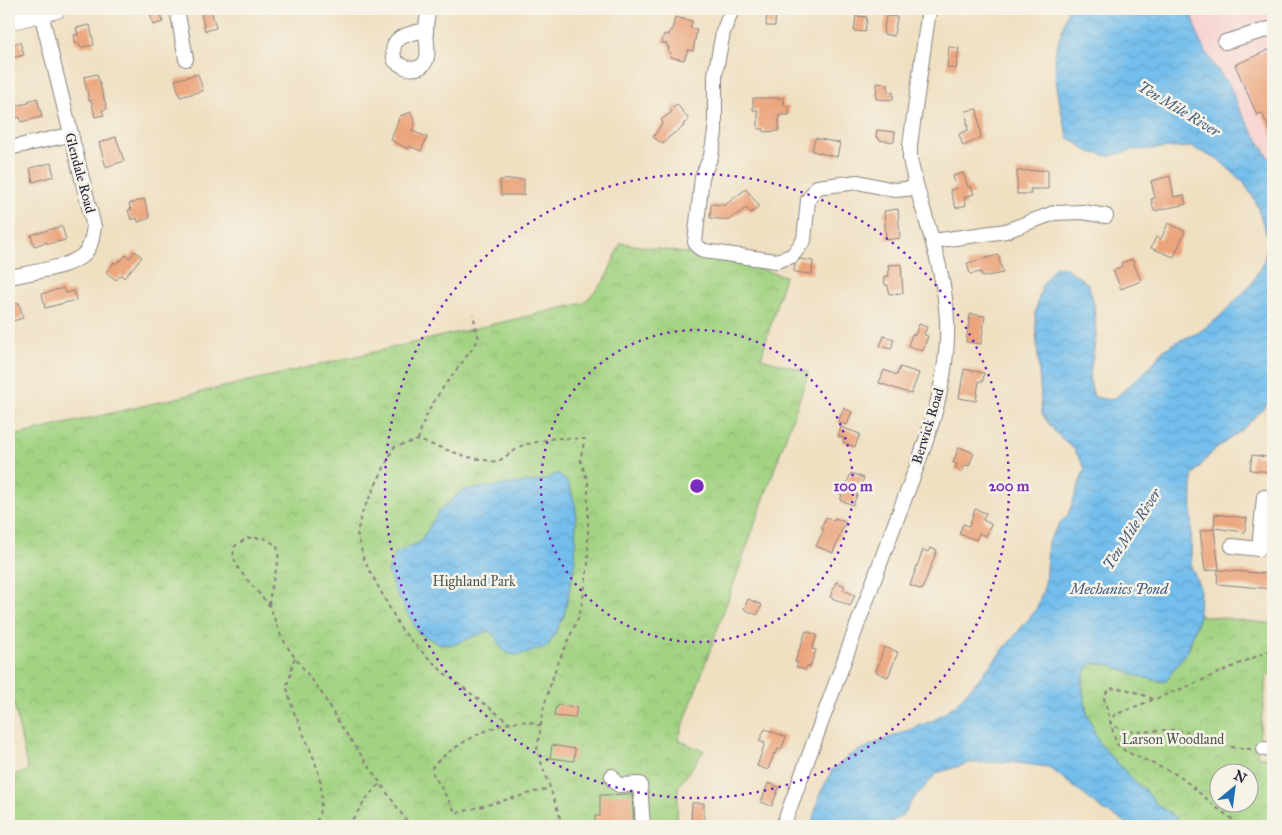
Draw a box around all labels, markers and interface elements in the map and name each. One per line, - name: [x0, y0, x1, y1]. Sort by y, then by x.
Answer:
- water label: Ten Mile River: [1135, 77, 1224, 141]
- street label: Glendale Road: [61, 131, 99, 215]
- street label: Berwick Road: [908, 386, 948, 466]
- centre of rings: [688, 477, 706, 495]
- text: 100 m: [833, 477, 873, 495]
- text: 200 m: [989, 477, 1030, 495]
- water label: Ten Mile River: [1099, 485, 1165, 573]
- park label: Highland Park: [433, 573, 516, 590]
- water label: Mechanics Pond: [1068, 580, 1169, 598]
- park label: Larson Woodland: [1122, 731, 1224, 748]
- north arrow: [1210, 762, 1260, 812]
- text: N: [1231, 767, 1249, 787]

